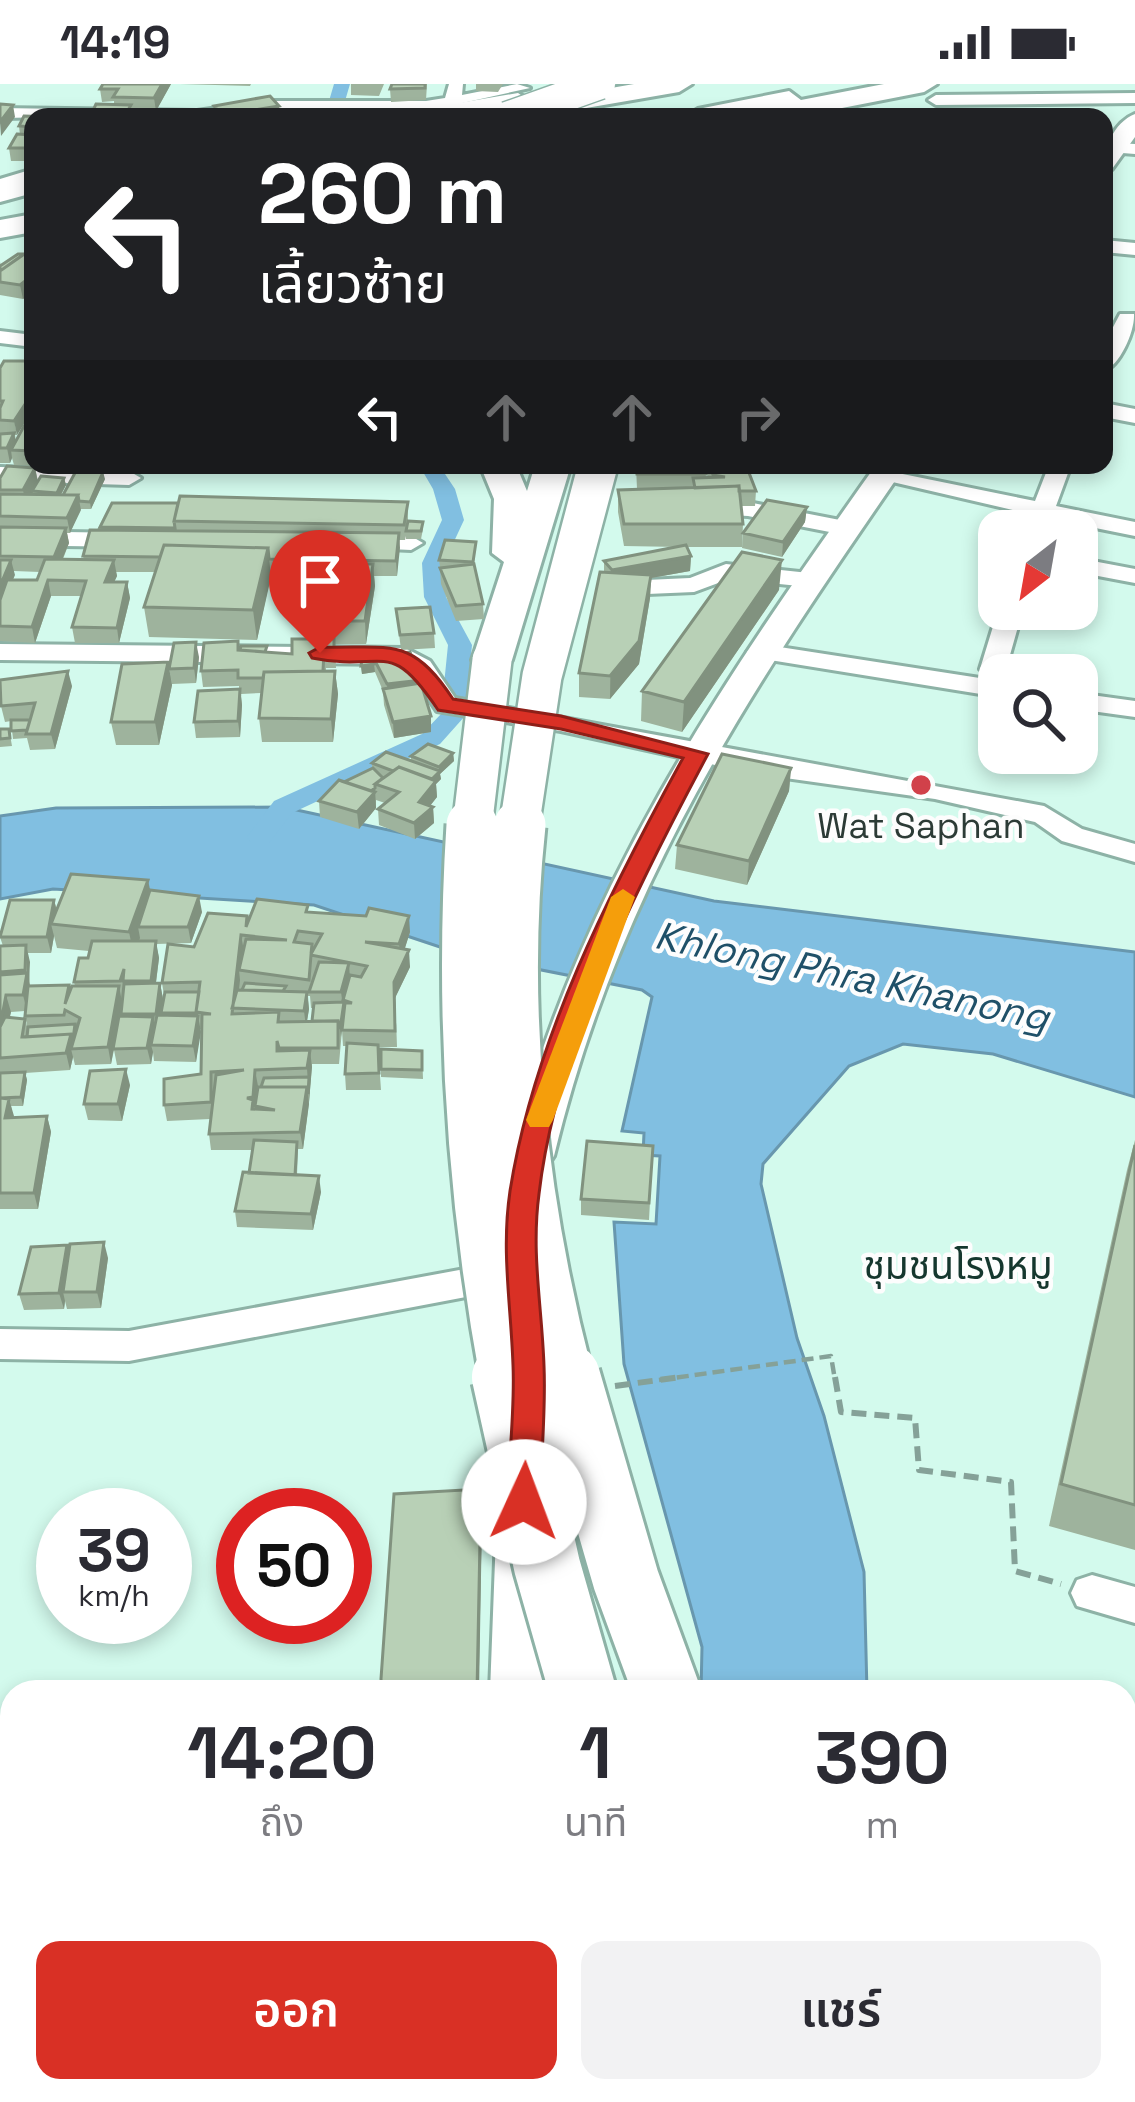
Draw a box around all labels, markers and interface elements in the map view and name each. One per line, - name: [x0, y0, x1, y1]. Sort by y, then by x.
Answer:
- text: 14:19: [60, 14, 171, 71]
- text: 260 m: [258, 140, 507, 248]
- icon: left: [60, 156, 216, 312]
- text: เลี้ยวซ้าย: [258, 249, 447, 318]
- icon: left: [347, 384, 413, 450]
- icon: ahead: [473, 384, 539, 450]
- icon: ahead: [599, 384, 665, 450]
- icon: right: [725, 384, 791, 450]
- north arrow: [978, 510, 1098, 630]
- map controls: [978, 510, 1098, 774]
- pin: [269, 530, 371, 653]
- icon: arrive: [287, 548, 353, 614]
- button: search: [978, 654, 1098, 774]
- marker: Wat Saphan: [908, 772, 934, 798]
- place label: Wat Saphan: [817, 803, 1025, 849]
- water label: Khlong Phra Khanong: [651, 910, 1055, 1042]
- district label: ชุมชนโรงหมู: [863, 1241, 1053, 1290]
- position arrow: [461, 1439, 587, 1565]
- speed limit sign: 50: [216, 1488, 372, 1644]
- text: 39: [77, 1512, 151, 1589]
- text: km/h: [78, 1576, 150, 1615]
- text: 14:20: [187, 1707, 377, 1799]
- text: 1: [579, 1707, 612, 1799]
- text: 390: [815, 1712, 950, 1804]
- text: ถึง: [260, 1798, 304, 1847]
- text: นาที: [564, 1798, 627, 1847]
- text: m: [865, 1800, 899, 1849]
- button: ออก: [36, 1941, 557, 2079]
- button: แชร์: [581, 1941, 1101, 2079]

